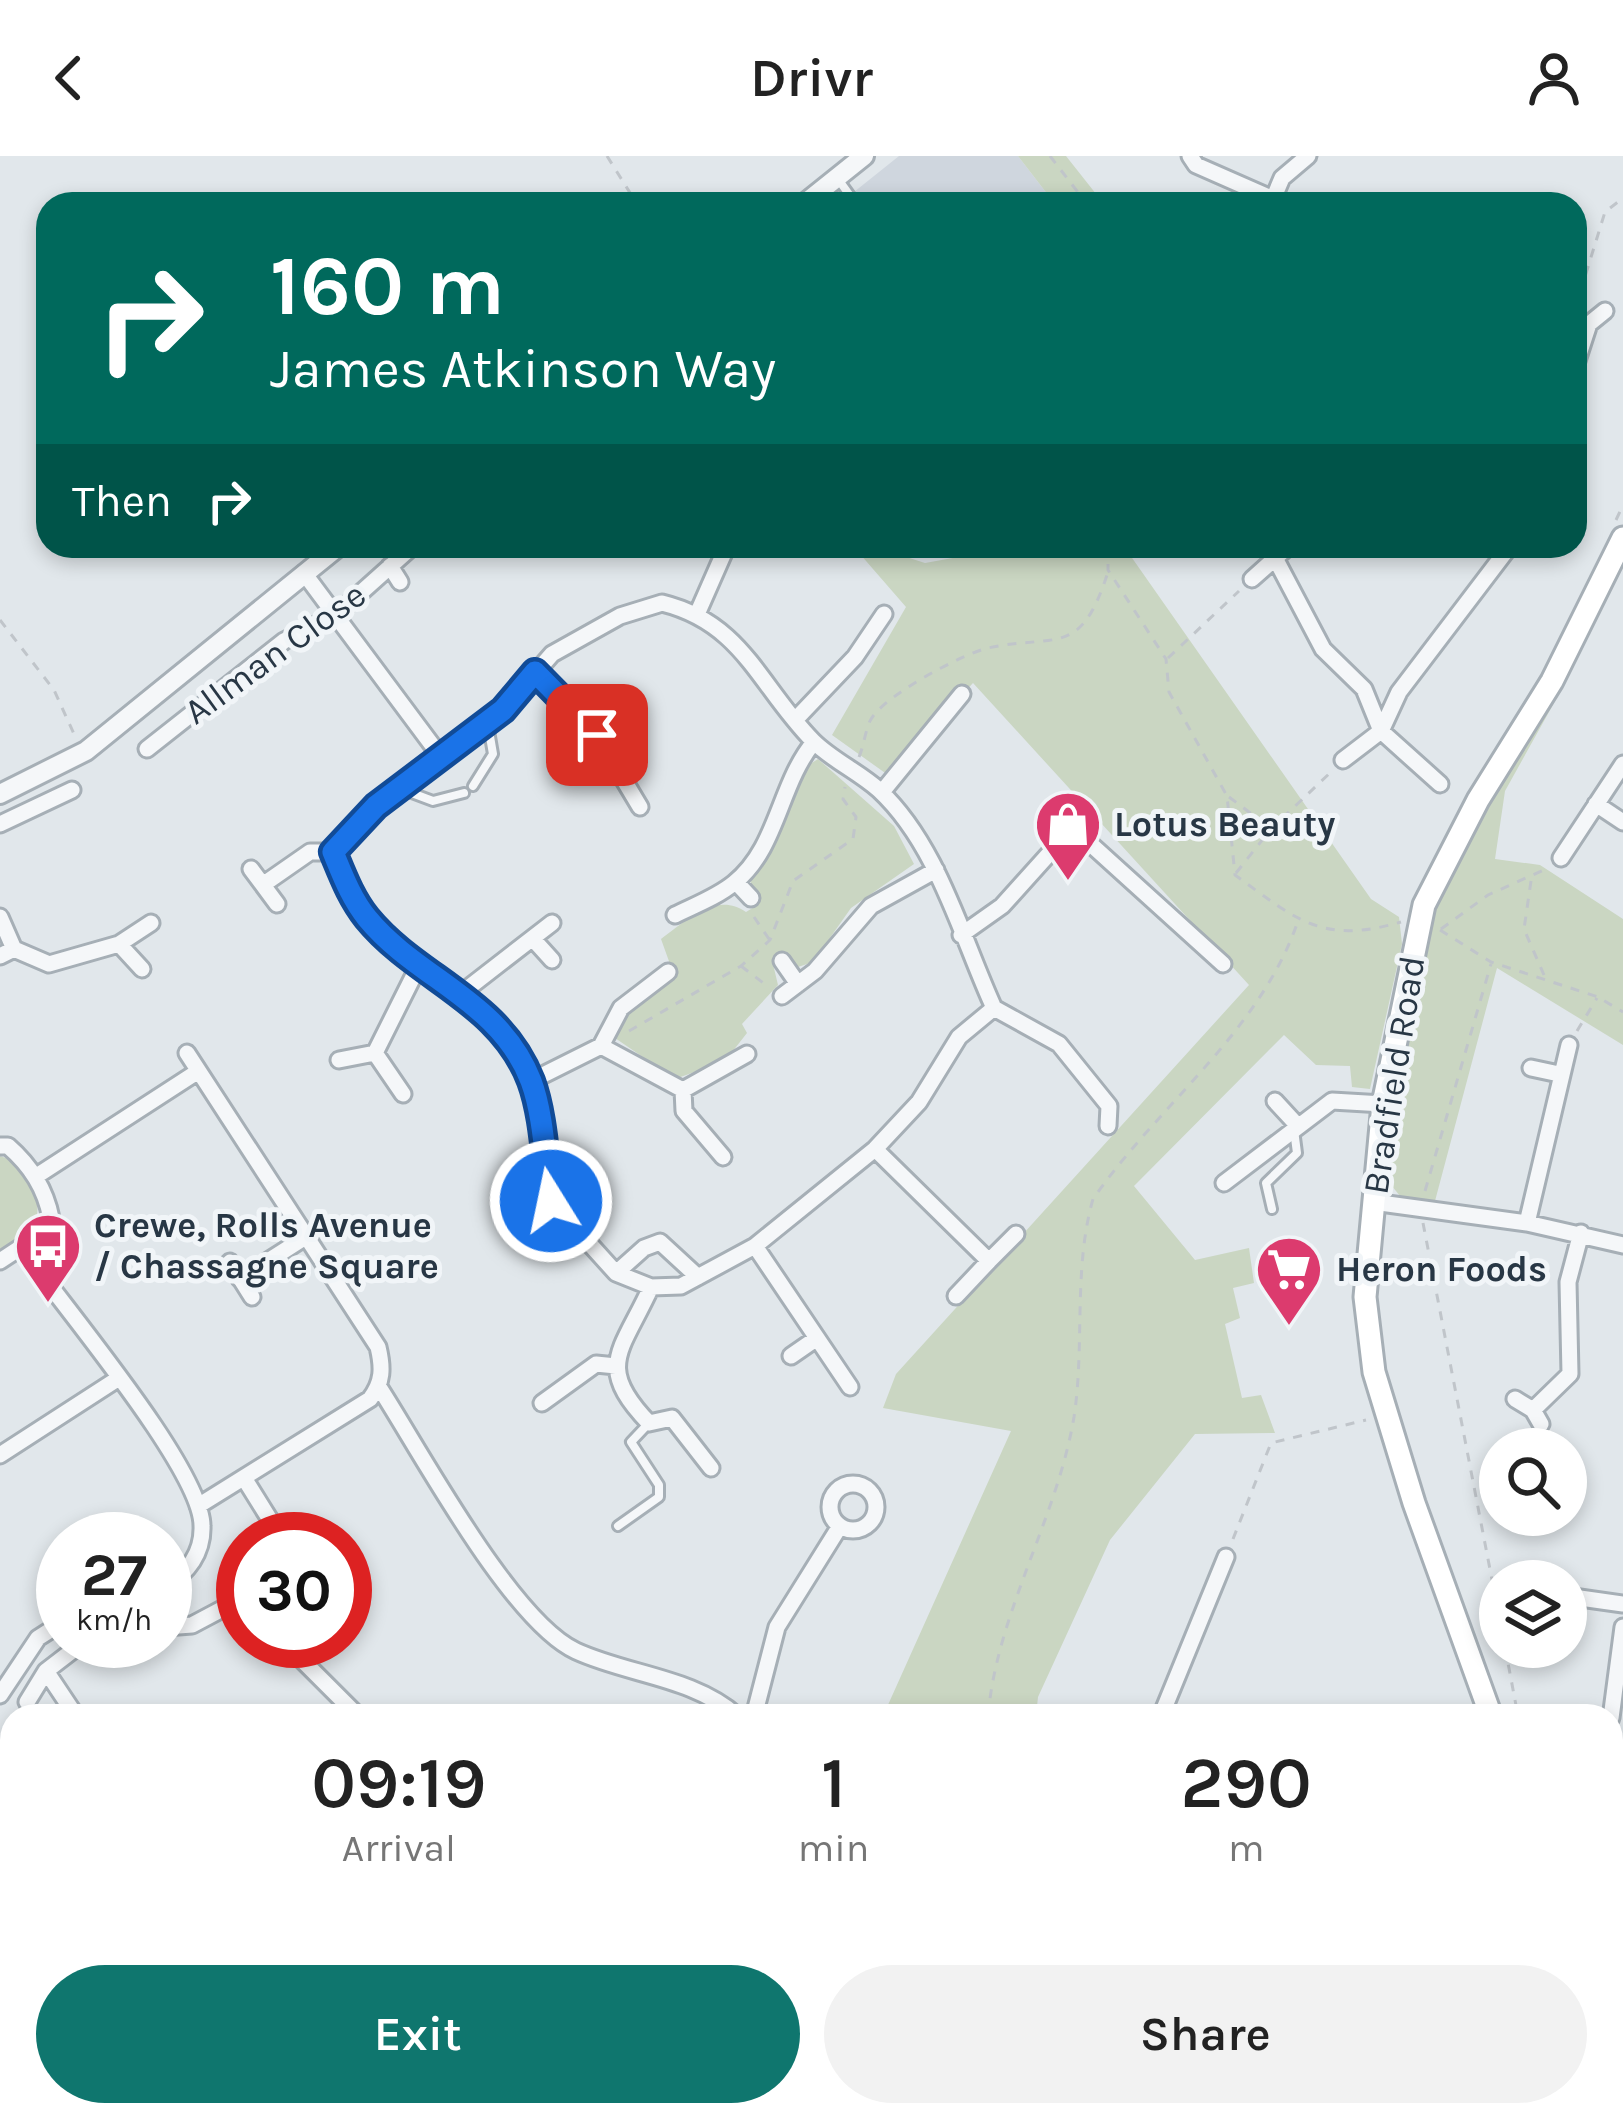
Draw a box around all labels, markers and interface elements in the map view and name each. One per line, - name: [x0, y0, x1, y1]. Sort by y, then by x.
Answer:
- icon: back: [36, 45, 102, 111]
- icon: person: [1521, 45, 1587, 111]
- text: Drivr: [750, 46, 873, 110]
- text: 160 m: [270, 237, 505, 335]
- icon: right: [72, 240, 228, 396]
- text: James Atkinson Way: [270, 337, 776, 401]
- icon: right: [196, 468, 262, 534]
- text: Then: [72, 475, 172, 527]
- street label: Allman Close: [176, 573, 374, 733]
- pin: [546, 684, 648, 786]
- icon: arrive: [564, 702, 630, 768]
- shop icon: Lotus Beauty: [1033, 789, 1103, 883]
- place label: Lotus Beauty: [1114, 803, 1335, 846]
- street label: Bradfield Road: [1354, 953, 1434, 1197]
- position arrow: [488, 1138, 614, 1264]
- place label: Crewe, Rolls Avenue / Chassagne Square: [94, 1204, 439, 1288]
- bus stop icon: Crewe, Rolls Avenue / Chassagne Square: [13, 1211, 83, 1305]
- supermarket icon: Heron Foods: [1254, 1234, 1324, 1328]
- place label: Heron Foods: [1336, 1248, 1547, 1290]
- map controls: [1479, 1428, 1587, 1668]
- button: search: [1479, 1428, 1587, 1536]
- speed limit sign: 30: [216, 1512, 372, 1668]
- text: 27: [81, 1540, 147, 1610]
- button: layers: [1479, 1560, 1587, 1668]
- text: km/h: [76, 1602, 152, 1638]
- text: 09:19: [311, 1741, 486, 1825]
- text: 1: [821, 1741, 846, 1825]
- text: 290: [1181, 1741, 1312, 1825]
- text: Arrival: [342, 1825, 456, 1871]
- text: min: [798, 1825, 869, 1871]
- text: m: [1228, 1825, 1264, 1871]
- button: Exit: [36, 1965, 800, 2103]
- button: Share: [824, 1965, 1587, 2103]

